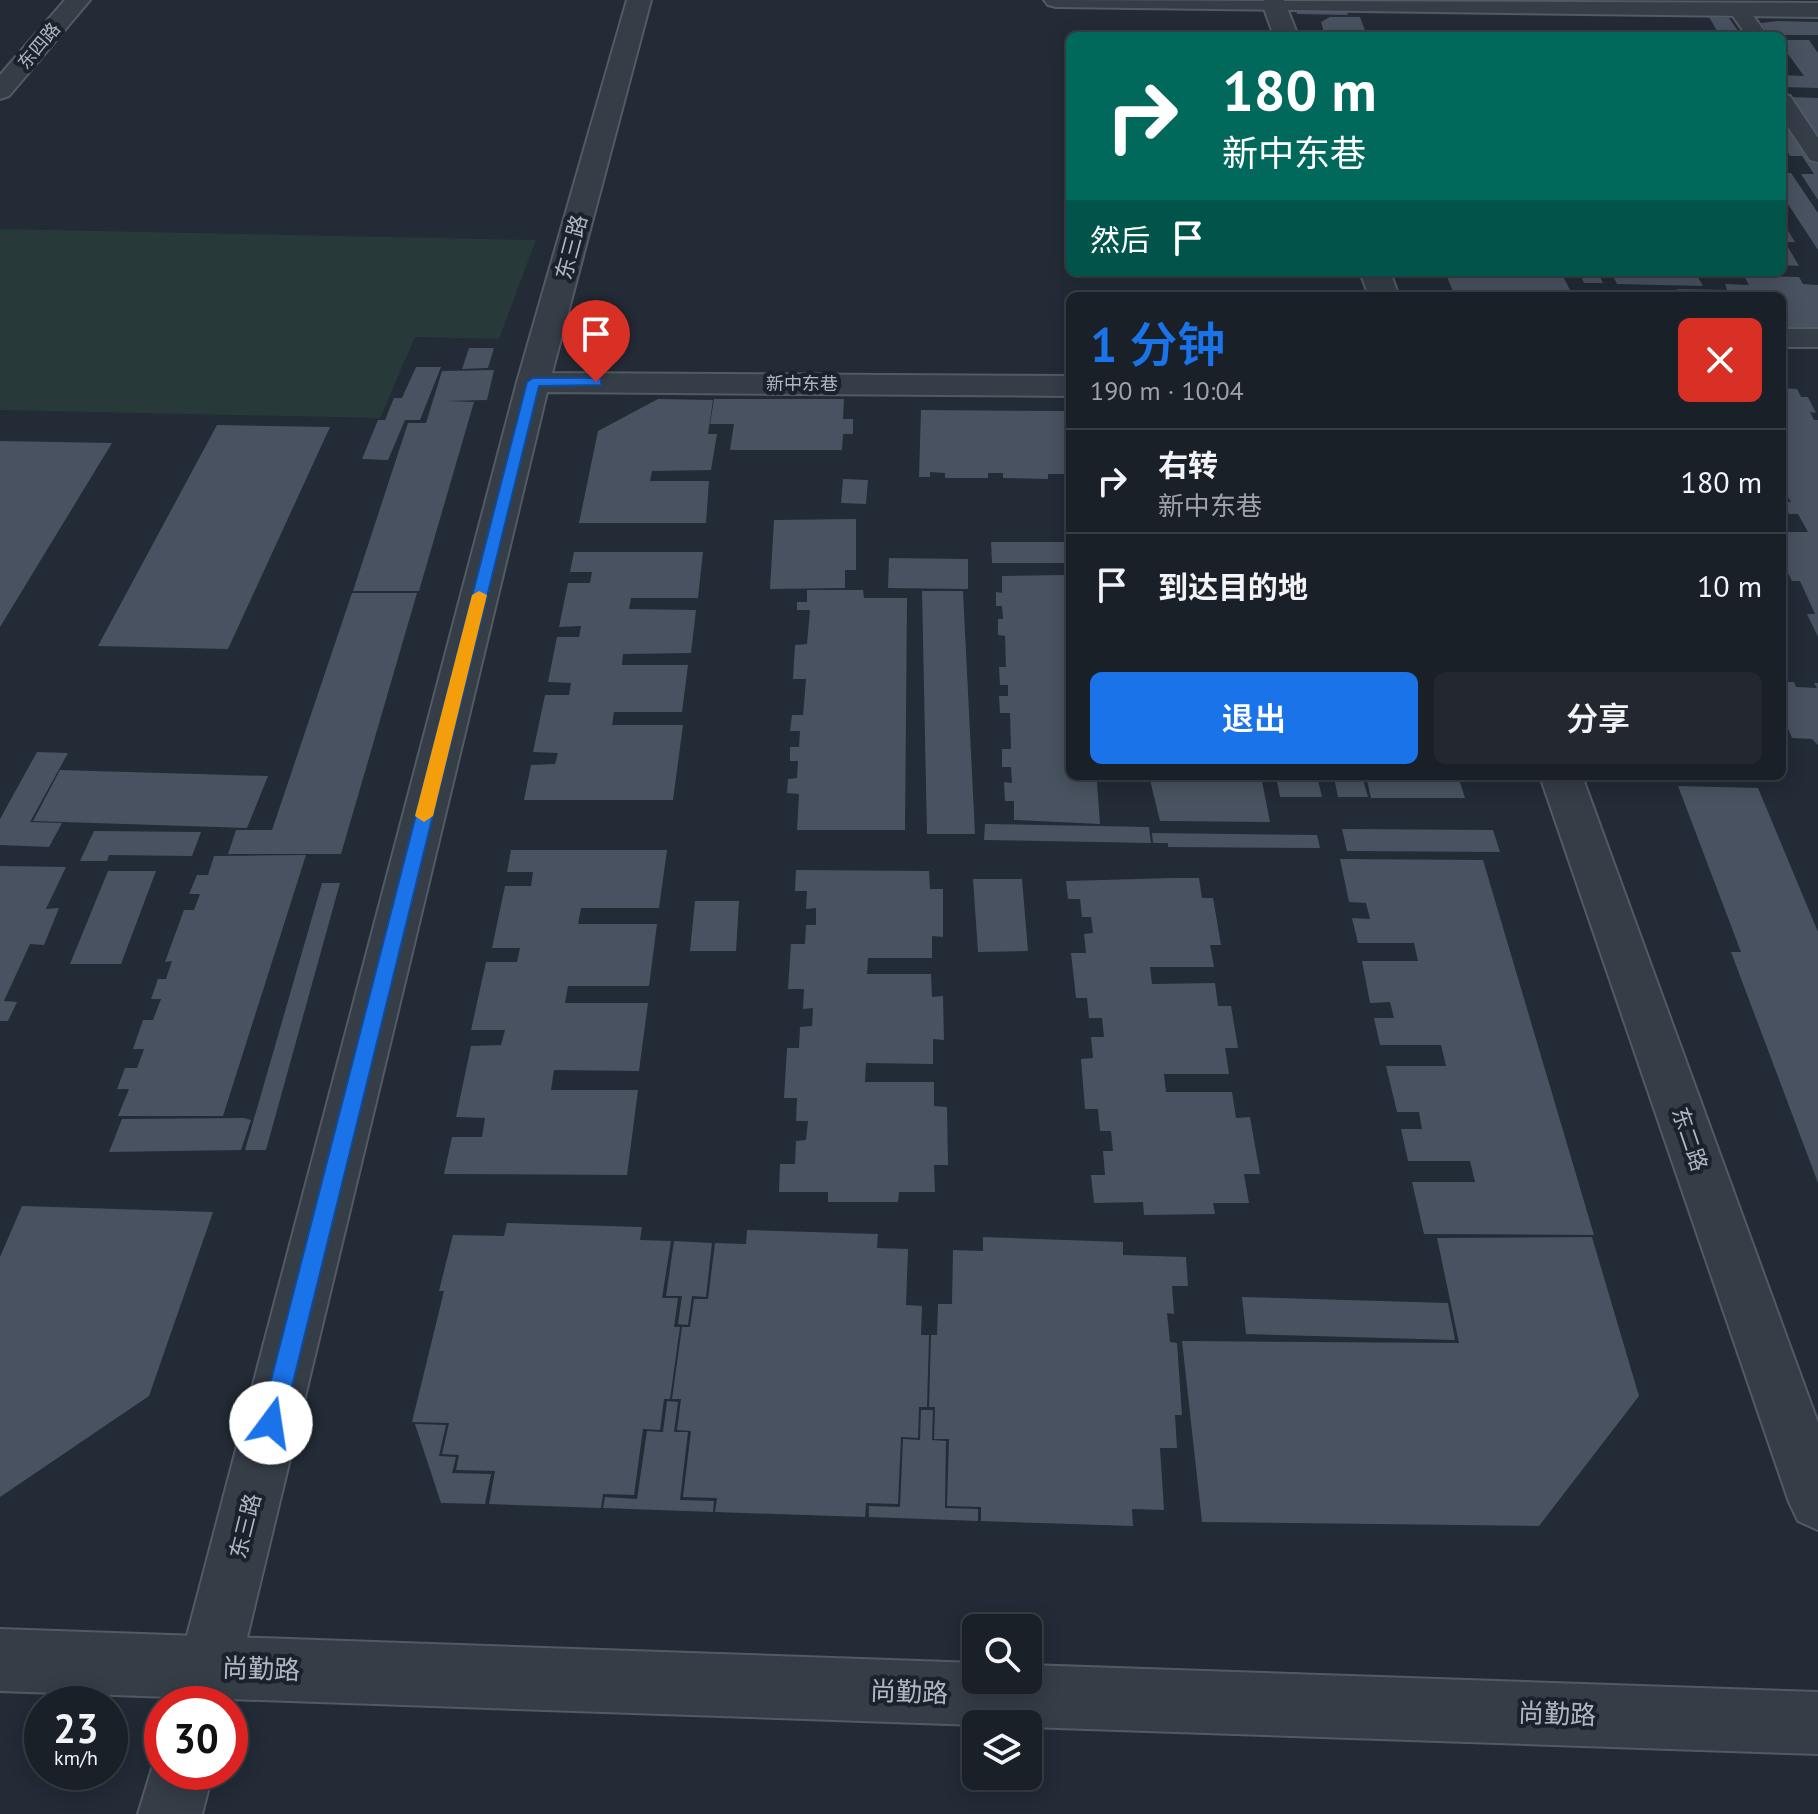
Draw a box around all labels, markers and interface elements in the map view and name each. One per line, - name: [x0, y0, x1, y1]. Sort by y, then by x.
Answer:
- street label: 东四路: [12, 18, 65, 74]
- text: 180 m: [1222, 54, 1377, 126]
- icon: right: [1090, 64, 1194, 168]
- text: 新中东巷: [1222, 129, 1366, 176]
- street label: 东三路: [549, 211, 593, 283]
- icon: arrive: [1166, 216, 1210, 260]
- text: 然后: [1090, 220, 1150, 259]
- pin: [562, 300, 630, 382]
- icon: arrive: [574, 312, 618, 356]
- text: 1 分钟: [1090, 313, 1225, 375]
- button: close: [1678, 318, 1762, 402]
- street label: 新中东巷: [766, 372, 838, 395]
- text: 190 m · 10:04: [1090, 374, 1244, 407]
- text: 右转: [1158, 445, 1218, 484]
- icon: right: [1090, 459, 1134, 503]
- text: 180 m: [1681, 462, 1762, 501]
- text: 新中东巷: [1158, 489, 1262, 522]
- icon: arrive: [1090, 563, 1134, 607]
- text: 10 m: [1697, 566, 1762, 605]
- text: 到达目的地: [1158, 567, 1308, 606]
- button: 退出: [1090, 672, 1418, 764]
- button: 分享: [1434, 672, 1762, 764]
- street label: 东二路: [1666, 1103, 1714, 1175]
- position arrow: [229, 1381, 313, 1465]
- street label: 东三路: [223, 1491, 267, 1561]
- map controls: [962, 1614, 1042, 1790]
- button: search: [962, 1614, 1042, 1694]
- street label: 尚勤路: [221, 1651, 301, 1686]
- street label: 尚勤路: [869, 1674, 949, 1709]
- speed limit sign: 30: [144, 1686, 248, 1790]
- street label: 尚勤路: [1517, 1696, 1597, 1731]
- text: 23: [53, 1702, 99, 1754]
- button: layers: [962, 1710, 1042, 1790]
- text: km/h: [54, 1745, 98, 1771]

